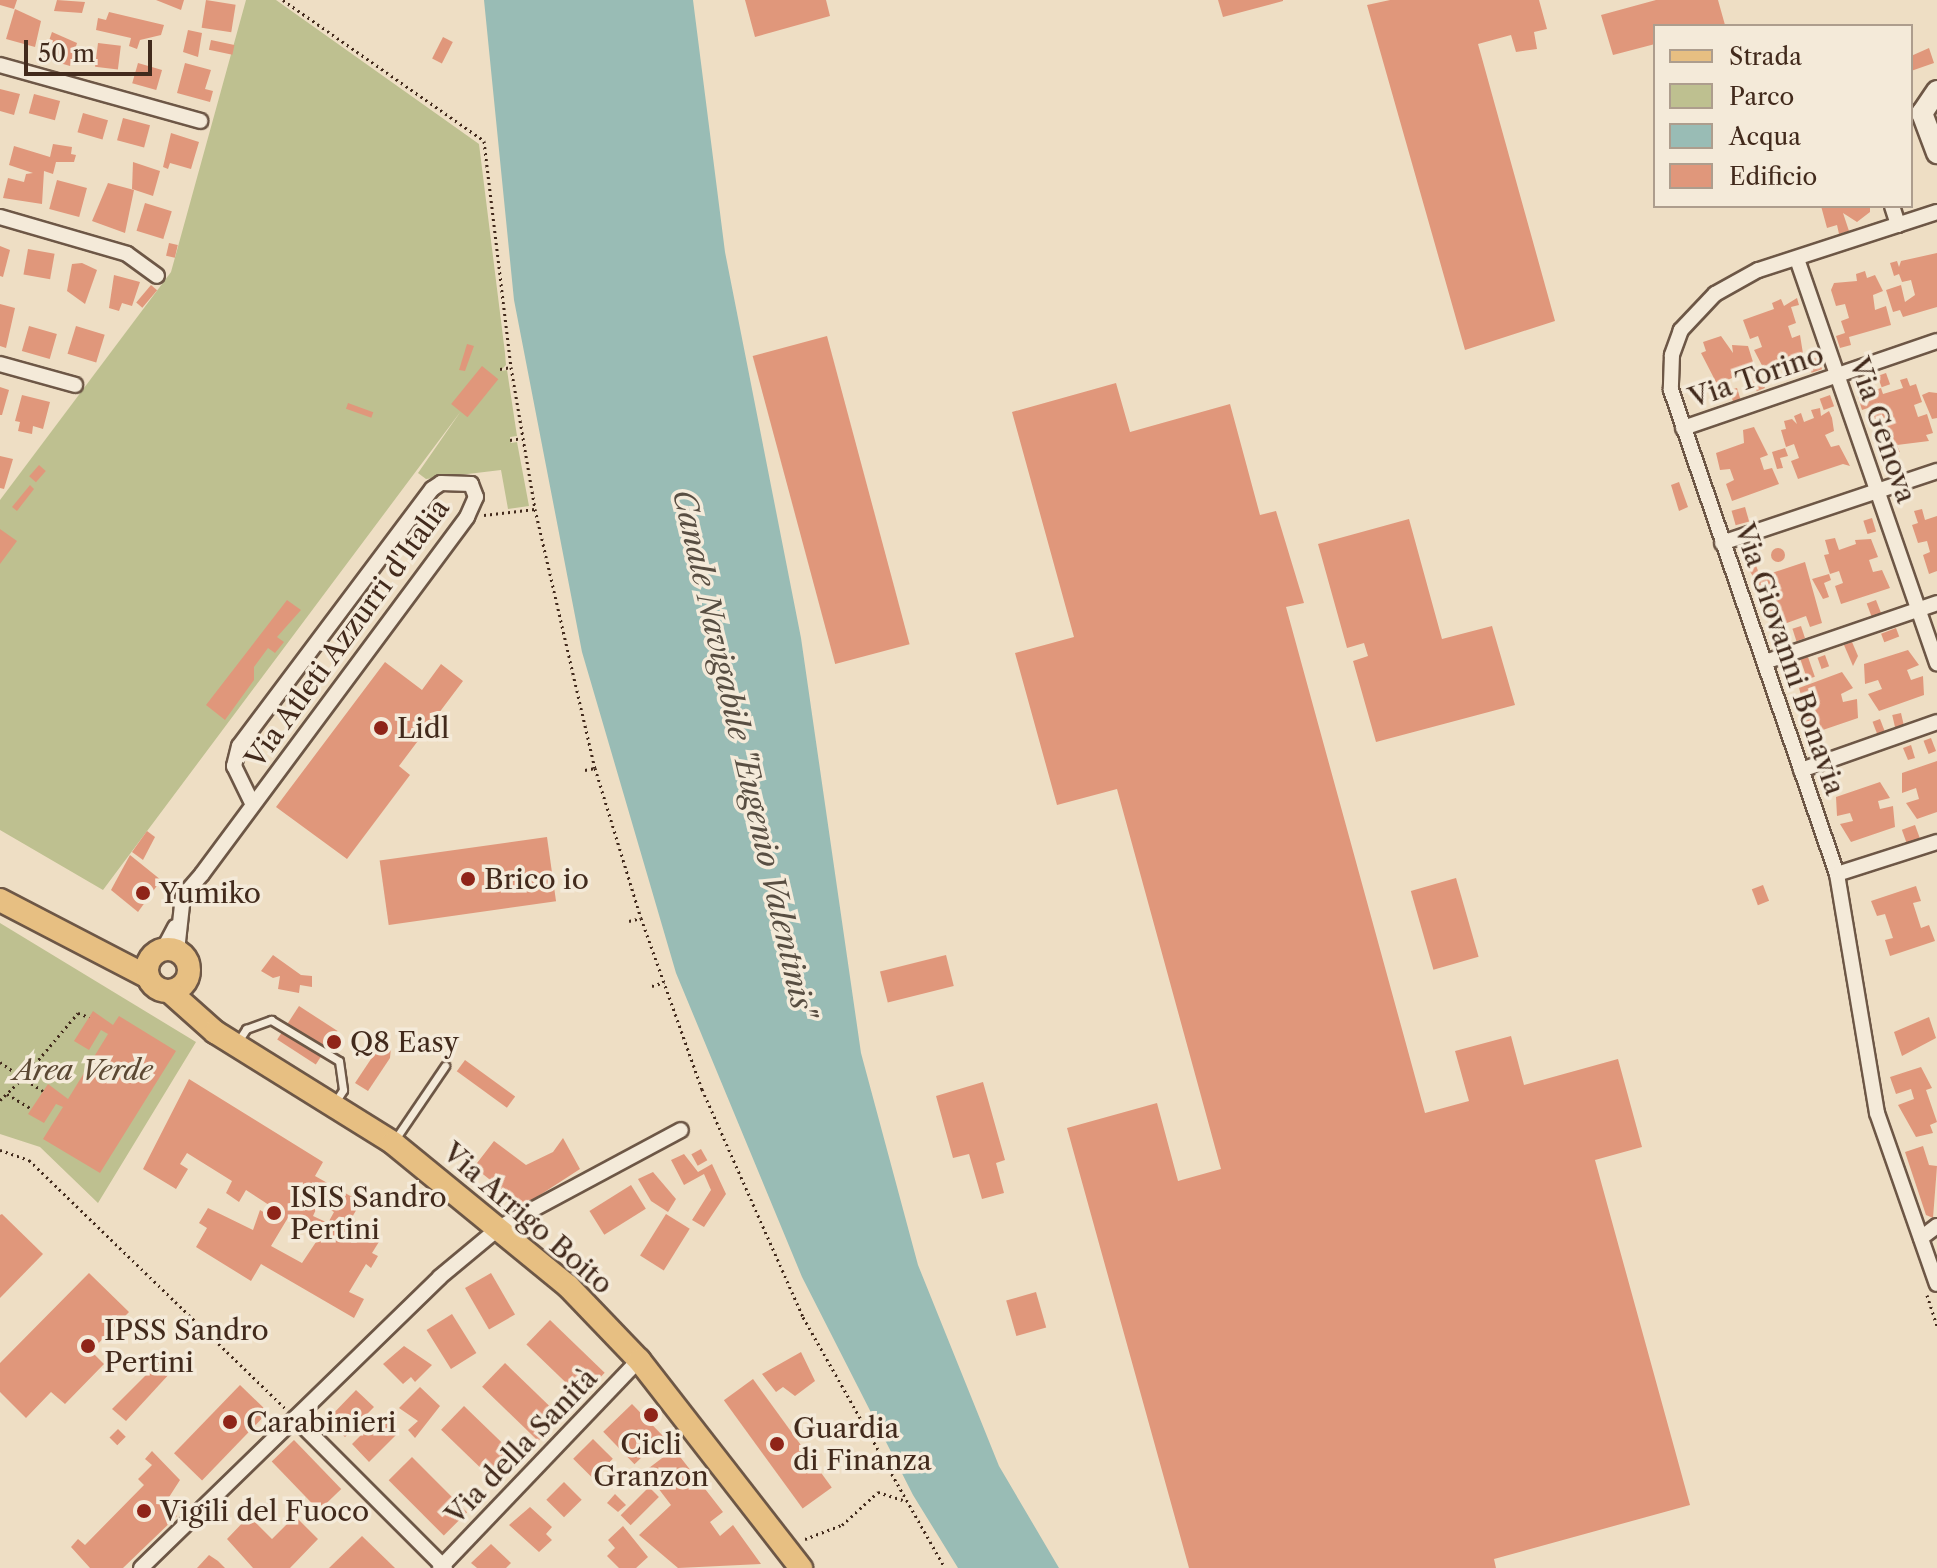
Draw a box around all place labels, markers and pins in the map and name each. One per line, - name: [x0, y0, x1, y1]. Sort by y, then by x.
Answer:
- place label: Lidl: [397, 711, 449, 745]
- marker: Lidl: [372, 719, 390, 737]
- place label: Brico io: [484, 862, 589, 896]
- marker: Brico io: [459, 870, 477, 888]
- place label: Yumiko: [159, 876, 261, 910]
- marker: Yumiko: [134, 884, 152, 902]
- place label: Q8 Easy: [350, 1025, 459, 1059]
- marker: Q8 Easy: [325, 1033, 343, 1051]
- place label: ISIS Sandro Pertini: [290, 1180, 447, 1246]
- marker: ISIS Sandro Pertini: [265, 1204, 283, 1222]
- place label: IPSS Sandro Pertini: [104, 1313, 269, 1379]
- marker: IPSS Sandro Pertini: [79, 1337, 97, 1355]
- place label: Carabinieri: [246, 1405, 396, 1439]
- marker: Cicli Granzon: [642, 1406, 660, 1424]
- place label: Guardia di Finanza: [793, 1411, 932, 1477]
- marker: Carabinieri: [221, 1413, 239, 1431]
- place label: Cicli Granzon: [593, 1427, 709, 1493]
- marker: Guardia di Finanza: [768, 1435, 786, 1453]
- place label: Vigili del Fuoco: [160, 1494, 369, 1528]
- marker: Vigili del Fuoco: [135, 1502, 153, 1520]

